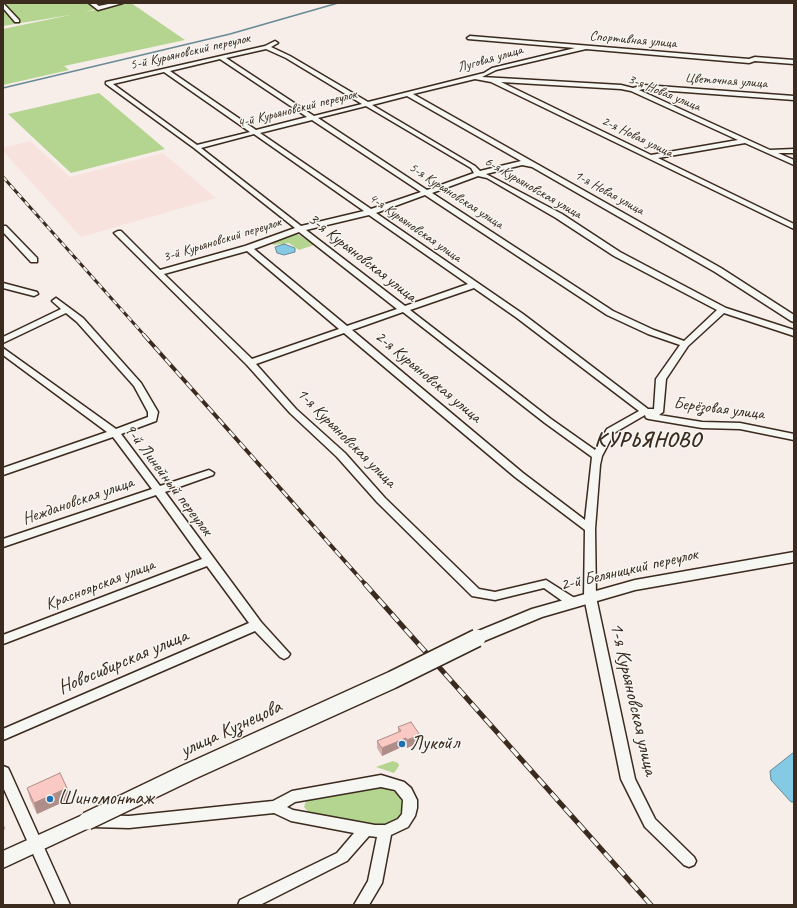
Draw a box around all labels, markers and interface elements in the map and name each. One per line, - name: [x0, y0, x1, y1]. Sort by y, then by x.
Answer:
- street label: Спортивная улица: [589, 28, 677, 52]
- street label: 5-й Курьяновский переулок: [128, 30, 252, 74]
- street label: Луговая улица: [455, 42, 525, 76]
- street label: Цветочная улица: [684, 70, 768, 92]
- street label: 3-я Новая улица: [625, 71, 703, 115]
- street label: 4-й Курьяновский переулок: [235, 86, 359, 132]
- street label: 2-я Новая улица: [599, 113, 675, 161]
- street label: 6-я Курьяновская улица: [481, 153, 585, 223]
- street label: 5-я Курьяновская улица: [406, 159, 506, 233]
- street label: 1-я Новая улица: [571, 167, 647, 219]
- street label: 4-я Курьяновская улица: [365, 190, 465, 266]
- street label: 3-я Курьяновская улица: [303, 209, 421, 307]
- street label: 3-й Курьяновский переулок: [161, 214, 283, 266]
- street label: 2-я Курьяновская улица: [371, 326, 485, 428]
- street label: 1-я Курьяновская улица: [292, 384, 400, 492]
- street label: Берёзовая улица: [673, 393, 765, 425]
- street label: 9-й Линейный переулок: [119, 420, 217, 540]
- district label: КУРЬЯНОВО: [592, 427, 704, 453]
- street label: Неждановская улица: [20, 472, 136, 530]
- street label: 2-й Беляницкий переулок: [558, 544, 700, 596]
- street label: Красноярская улица: [42, 555, 158, 615]
- street label: 1-я Курьяновская улица: [604, 620, 662, 778]
- street label: Новосибирская улица: [54, 624, 192, 700]
- street label: улица Кузнецова: [176, 695, 286, 763]
- place label: Лукойл: [410, 732, 459, 756]
- marker: Лукойл: [397, 739, 407, 749]
- place label: Шиномонтаж: [58, 787, 154, 811]
- marker: Шиномонтаж: [45, 794, 55, 804]

